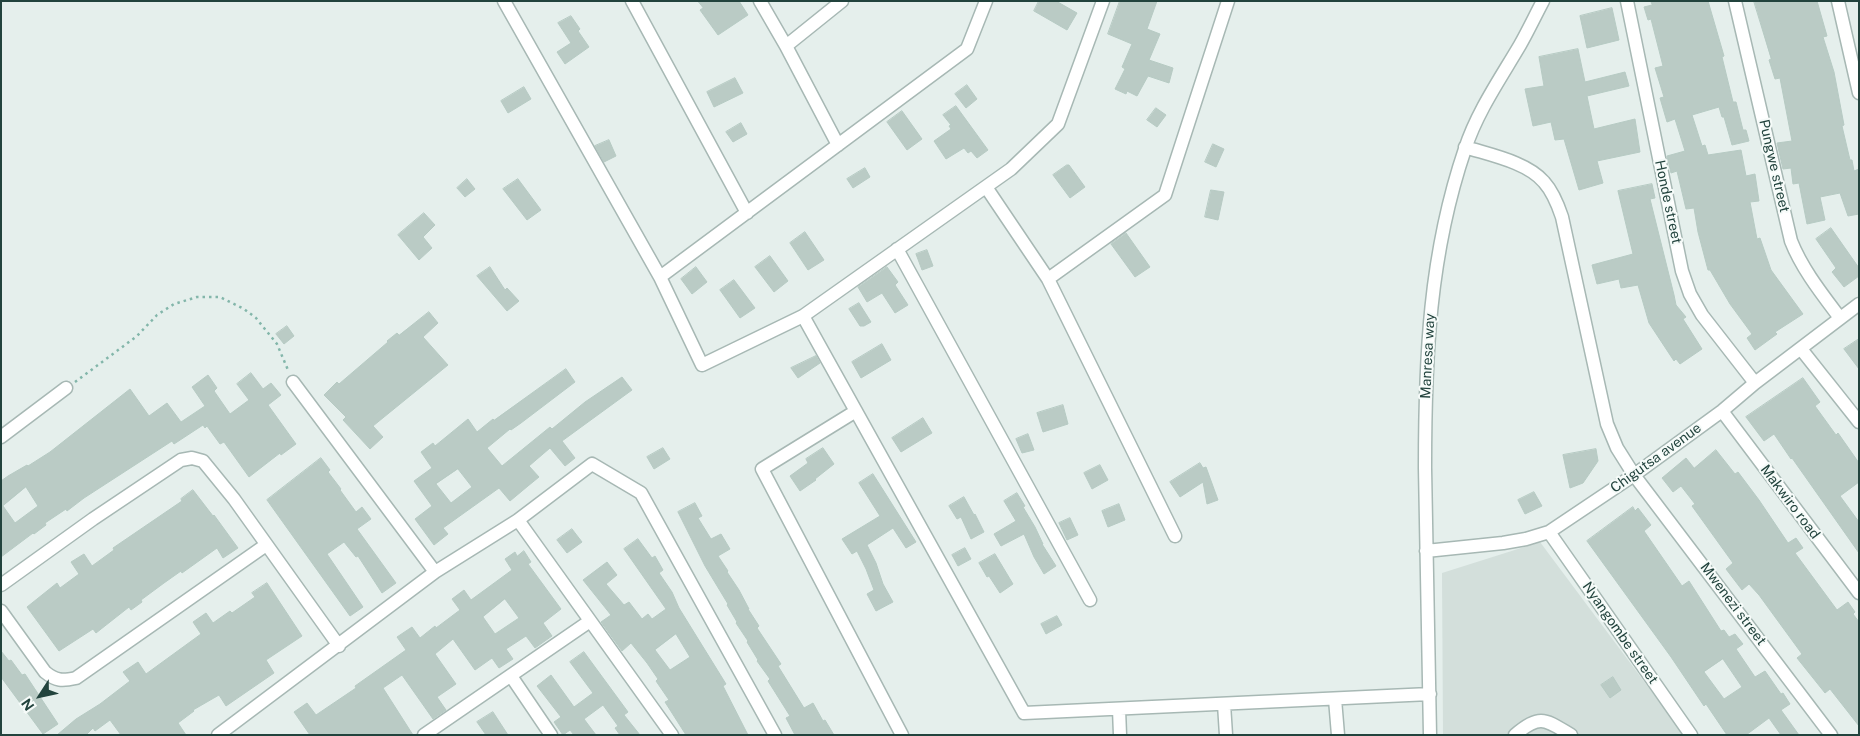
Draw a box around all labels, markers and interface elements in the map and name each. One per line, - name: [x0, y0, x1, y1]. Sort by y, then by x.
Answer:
- street label: Pungwe street: [1755, 118, 1793, 214]
- street label: Honde street: [1651, 159, 1685, 245]
- street label: Manresa way: [1417, 313, 1439, 399]
- street label: Chigutsa avenue: [1607, 419, 1705, 497]
- street label: Makwiro road: [1757, 462, 1823, 542]
- street label: Mwenezi street: [1696, 559, 1770, 649]
- street label: Nyangombe street: [1579, 579, 1661, 687]
- north arrow: [15, 671, 65, 721]
- text: N: [18, 696, 37, 714]

